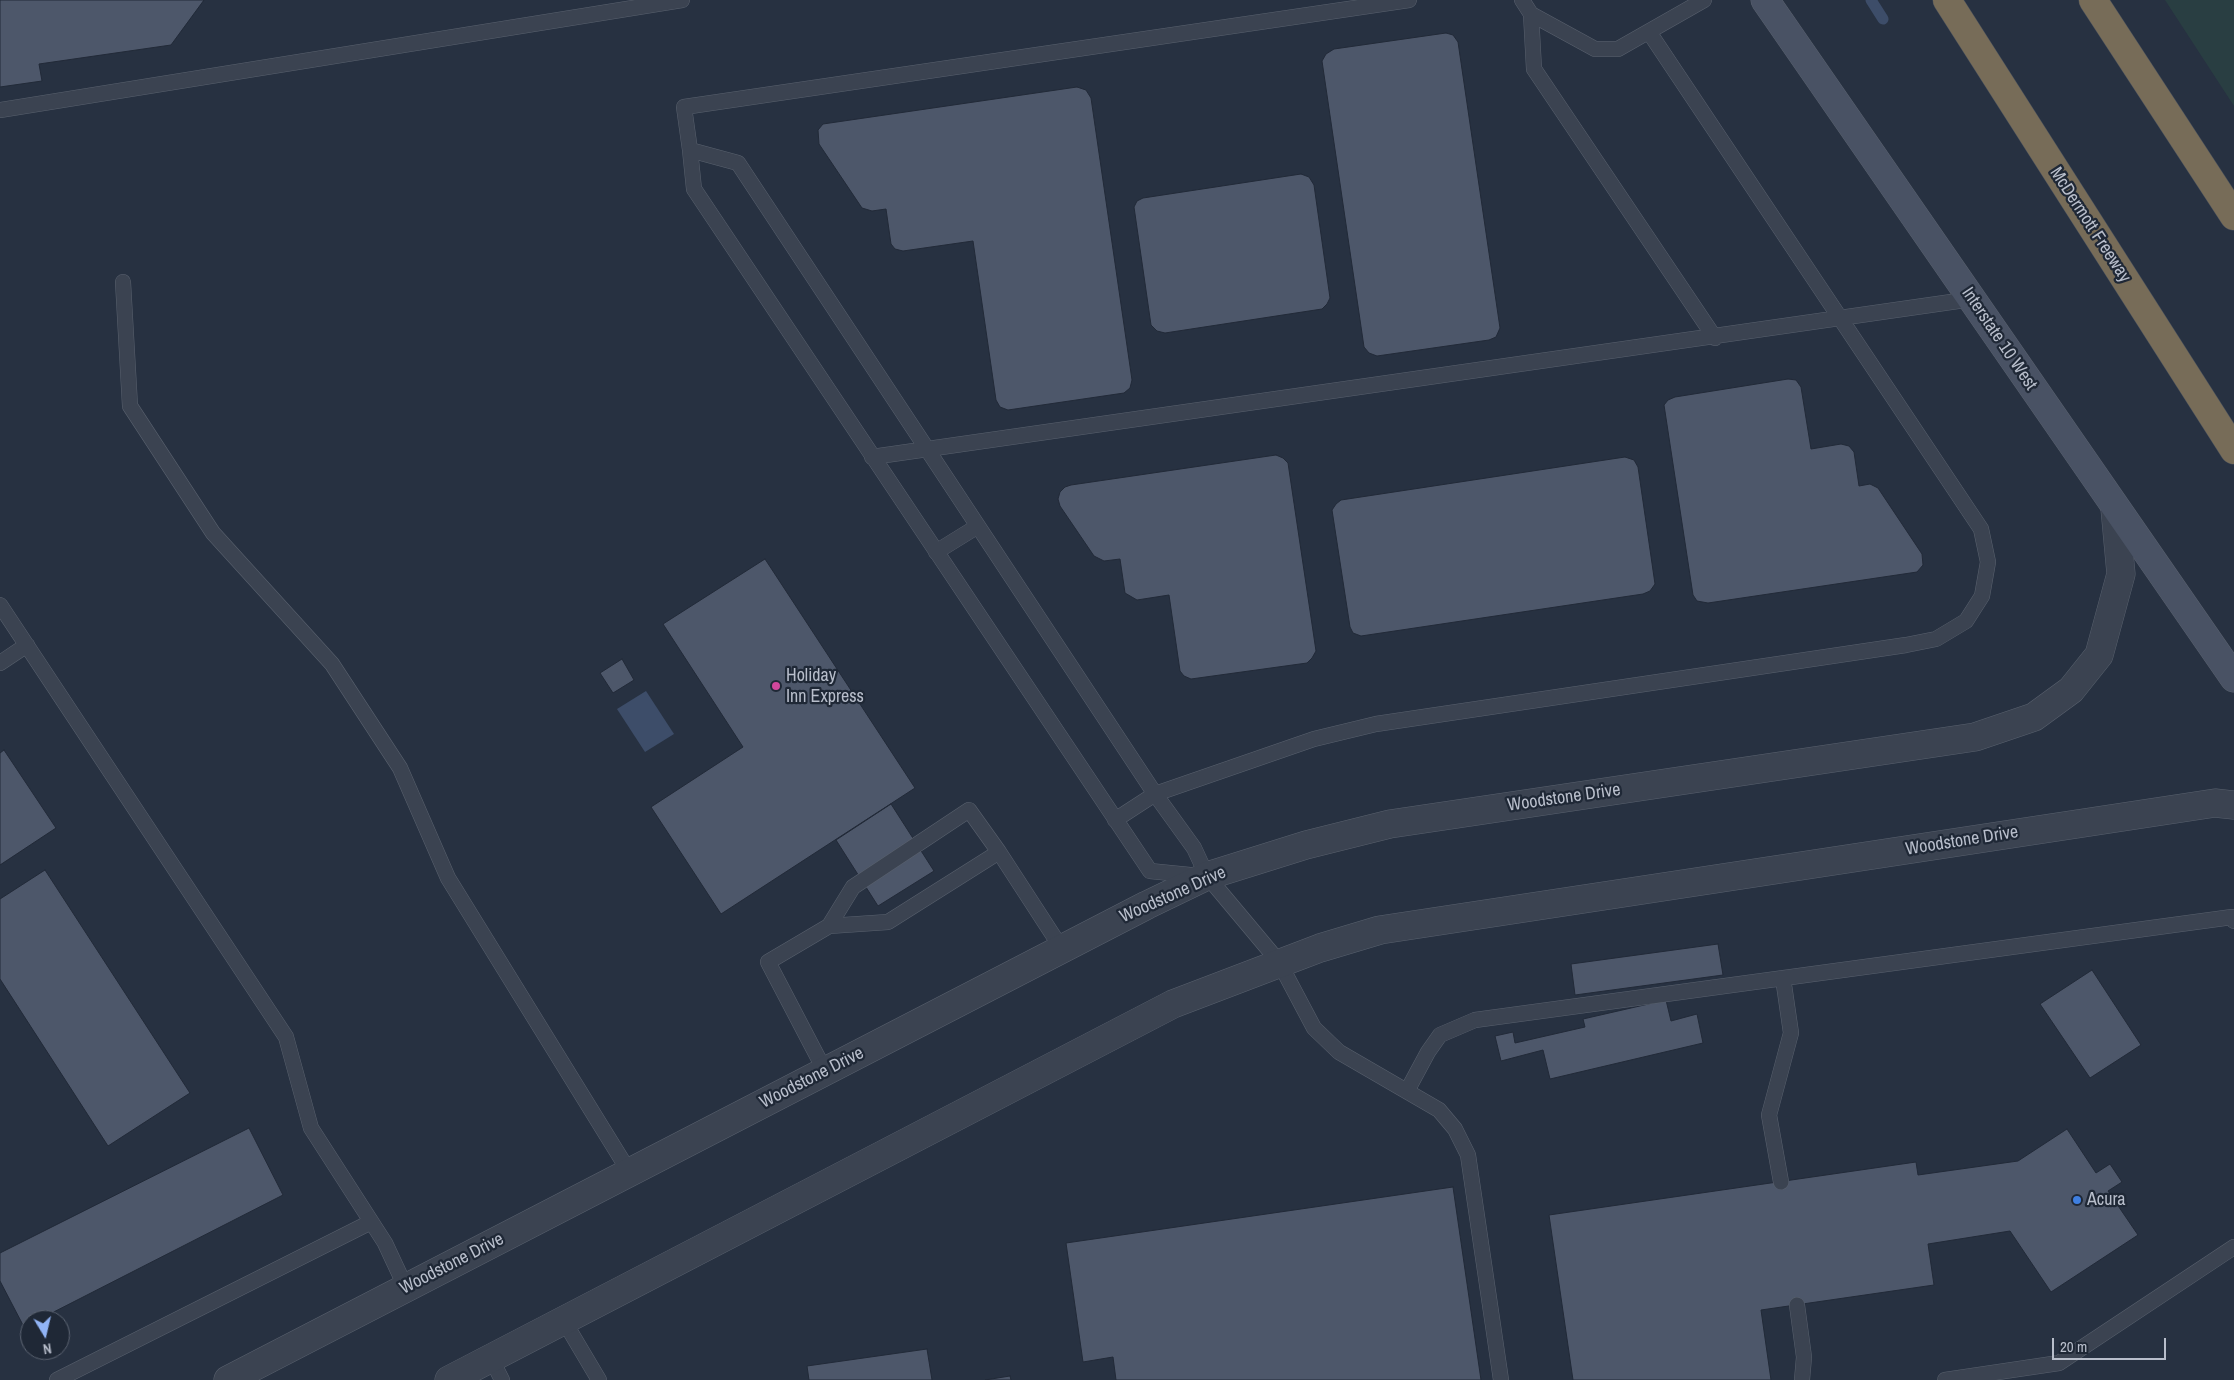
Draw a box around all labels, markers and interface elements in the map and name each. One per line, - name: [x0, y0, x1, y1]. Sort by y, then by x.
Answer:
- street label: McDermott Freeway: [2045, 163, 2135, 287]
- street label: Interstate 10 West: [1957, 283, 2041, 395]
- place label: Holiday Inn Express: [786, 665, 864, 708]
- marker: Holiday Inn Express: [770, 680, 782, 692]
- street label: Woodstone Drive: [1506, 779, 1622, 817]
- street label: Woodstone Drive: [1904, 821, 2020, 861]
- street label: Woodstone Drive: [1117, 862, 1229, 928]
- street label: Woodstone Drive: [756, 1043, 868, 1113]
- place label: Acura: [2087, 1189, 2126, 1211]
- marker: Acura: [2071, 1194, 2083, 1206]
- street label: Woodstone Drive: [396, 1229, 508, 1299]
- north arrow: [20, 1310, 70, 1360]
- scale bar: [2054, 1328, 2168, 1360]
- text: 20 m: [2060, 1336, 2087, 1357]
- text: N: [42, 1339, 53, 1358]

